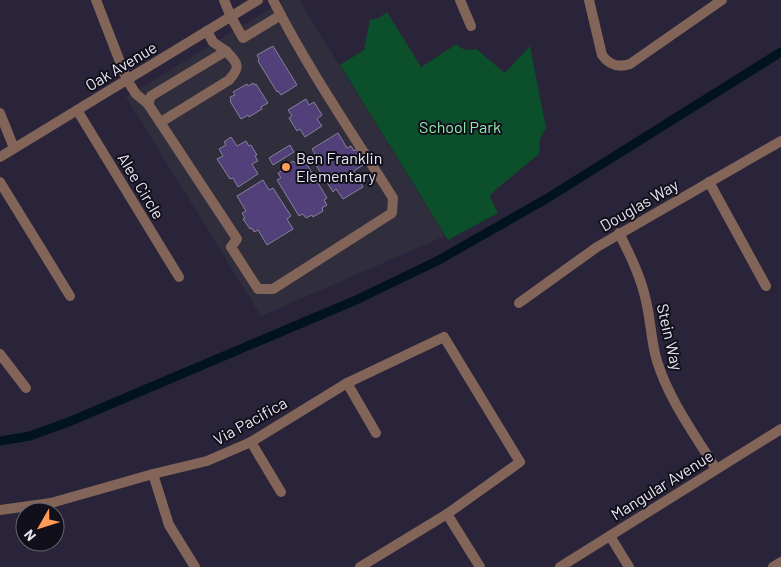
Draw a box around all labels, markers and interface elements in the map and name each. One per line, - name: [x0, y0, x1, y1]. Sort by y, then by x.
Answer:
- street label: Oak Avenue: [82, 37, 160, 94]
- park label: School Park: [419, 117, 501, 136]
- place label: Ben Franklin Elementary: [296, 148, 382, 185]
- street label: Alee Circle: [114, 149, 169, 222]
- marker: Ben Franklin Elementary: [280, 161, 292, 173]
- street label: Douglas Way: [596, 174, 682, 235]
- street label: Stein Way: [654, 302, 688, 373]
- street label: Via Pacifica: [210, 393, 290, 449]
- street label: Mangular Avenue: [607, 445, 716, 524]
- north arrow: [15, 502, 65, 552]
- text: N: [20, 527, 39, 544]

